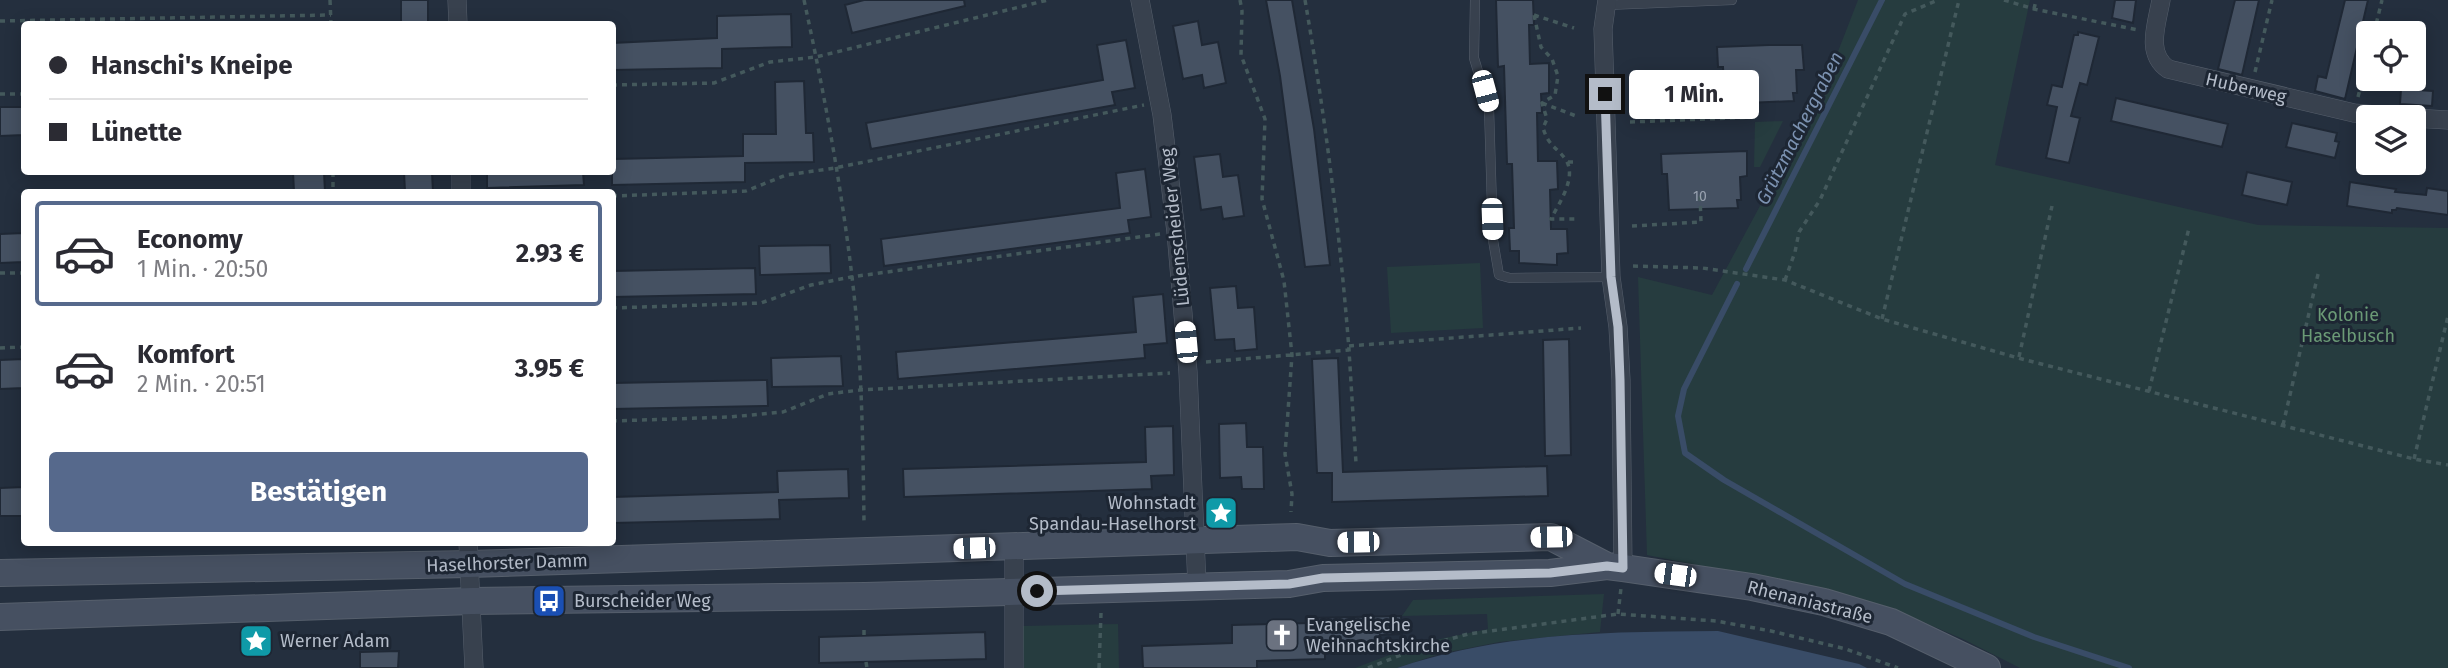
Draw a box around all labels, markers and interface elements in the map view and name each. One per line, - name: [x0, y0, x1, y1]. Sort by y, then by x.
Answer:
- map controls: [2356, 21, 2426, 175]
- button: locate: [2356, 21, 2426, 91]
- water label: Grützmachergraben: [1751, 48, 1848, 209]
- text: Hanschi's Kneipe: [91, 50, 293, 81]
- car: [1470, 68, 1501, 114]
- street label: Huberweg: [2203, 68, 2289, 108]
- callout: 1 Min.: [1630, 70, 1759, 119]
- route end: [1589, 78, 1621, 110]
- text: 1 Min.: [1664, 80, 1724, 108]
- button: layers: [2356, 105, 2426, 175]
- text: Lünette: [91, 117, 182, 148]
- street label: Lüdenscheider Weg: [1156, 146, 1194, 307]
- house number: 10: [1693, 188, 1707, 205]
- car: [1481, 198, 1504, 240]
- icon: car: [53, 222, 116, 285]
- text: Economy: [137, 224, 243, 255]
- text: 2.93 €: [516, 238, 584, 269]
- text: 1 Min. · 20:50: [137, 255, 268, 283]
- park label: Kolonie Haselbusch: [2301, 304, 2395, 347]
- car: [1174, 320, 1199, 364]
- icon: car: [53, 337, 116, 400]
- text: Komfort: [137, 339, 235, 370]
- text: 3.95 €: [515, 353, 584, 384]
- text: 2 Min. · 20:51: [137, 370, 266, 398]
- button: Bestätigen: [49, 452, 588, 532]
- place label: Wohnstadt Spandau-Haselhorst: [1029, 492, 1196, 535]
- place icon: Wohnstadt Spandau-Haselhorst: [1202, 494, 1240, 532]
- car: [1530, 526, 1573, 548]
- car: [1337, 531, 1380, 553]
- car: [953, 537, 996, 559]
- street label: Haselhorster Damm: [426, 549, 588, 577]
- car: [1653, 562, 1698, 588]
- route start: [1021, 575, 1053, 607]
- street label: Rhenaniastraße: [1745, 576, 1875, 628]
- bus stop icon: Burscheider Weg: [530, 582, 568, 620]
- place label: Burscheider Weg: [574, 590, 711, 612]
- place label: Evangelische Weihnachtskirche: [1306, 614, 1450, 657]
- church icon: Evangelische Weihnachtskirche: [1263, 616, 1301, 654]
- place icon: Werner Adam: [237, 622, 275, 660]
- place label: Werner Adam: [280, 630, 390, 652]

